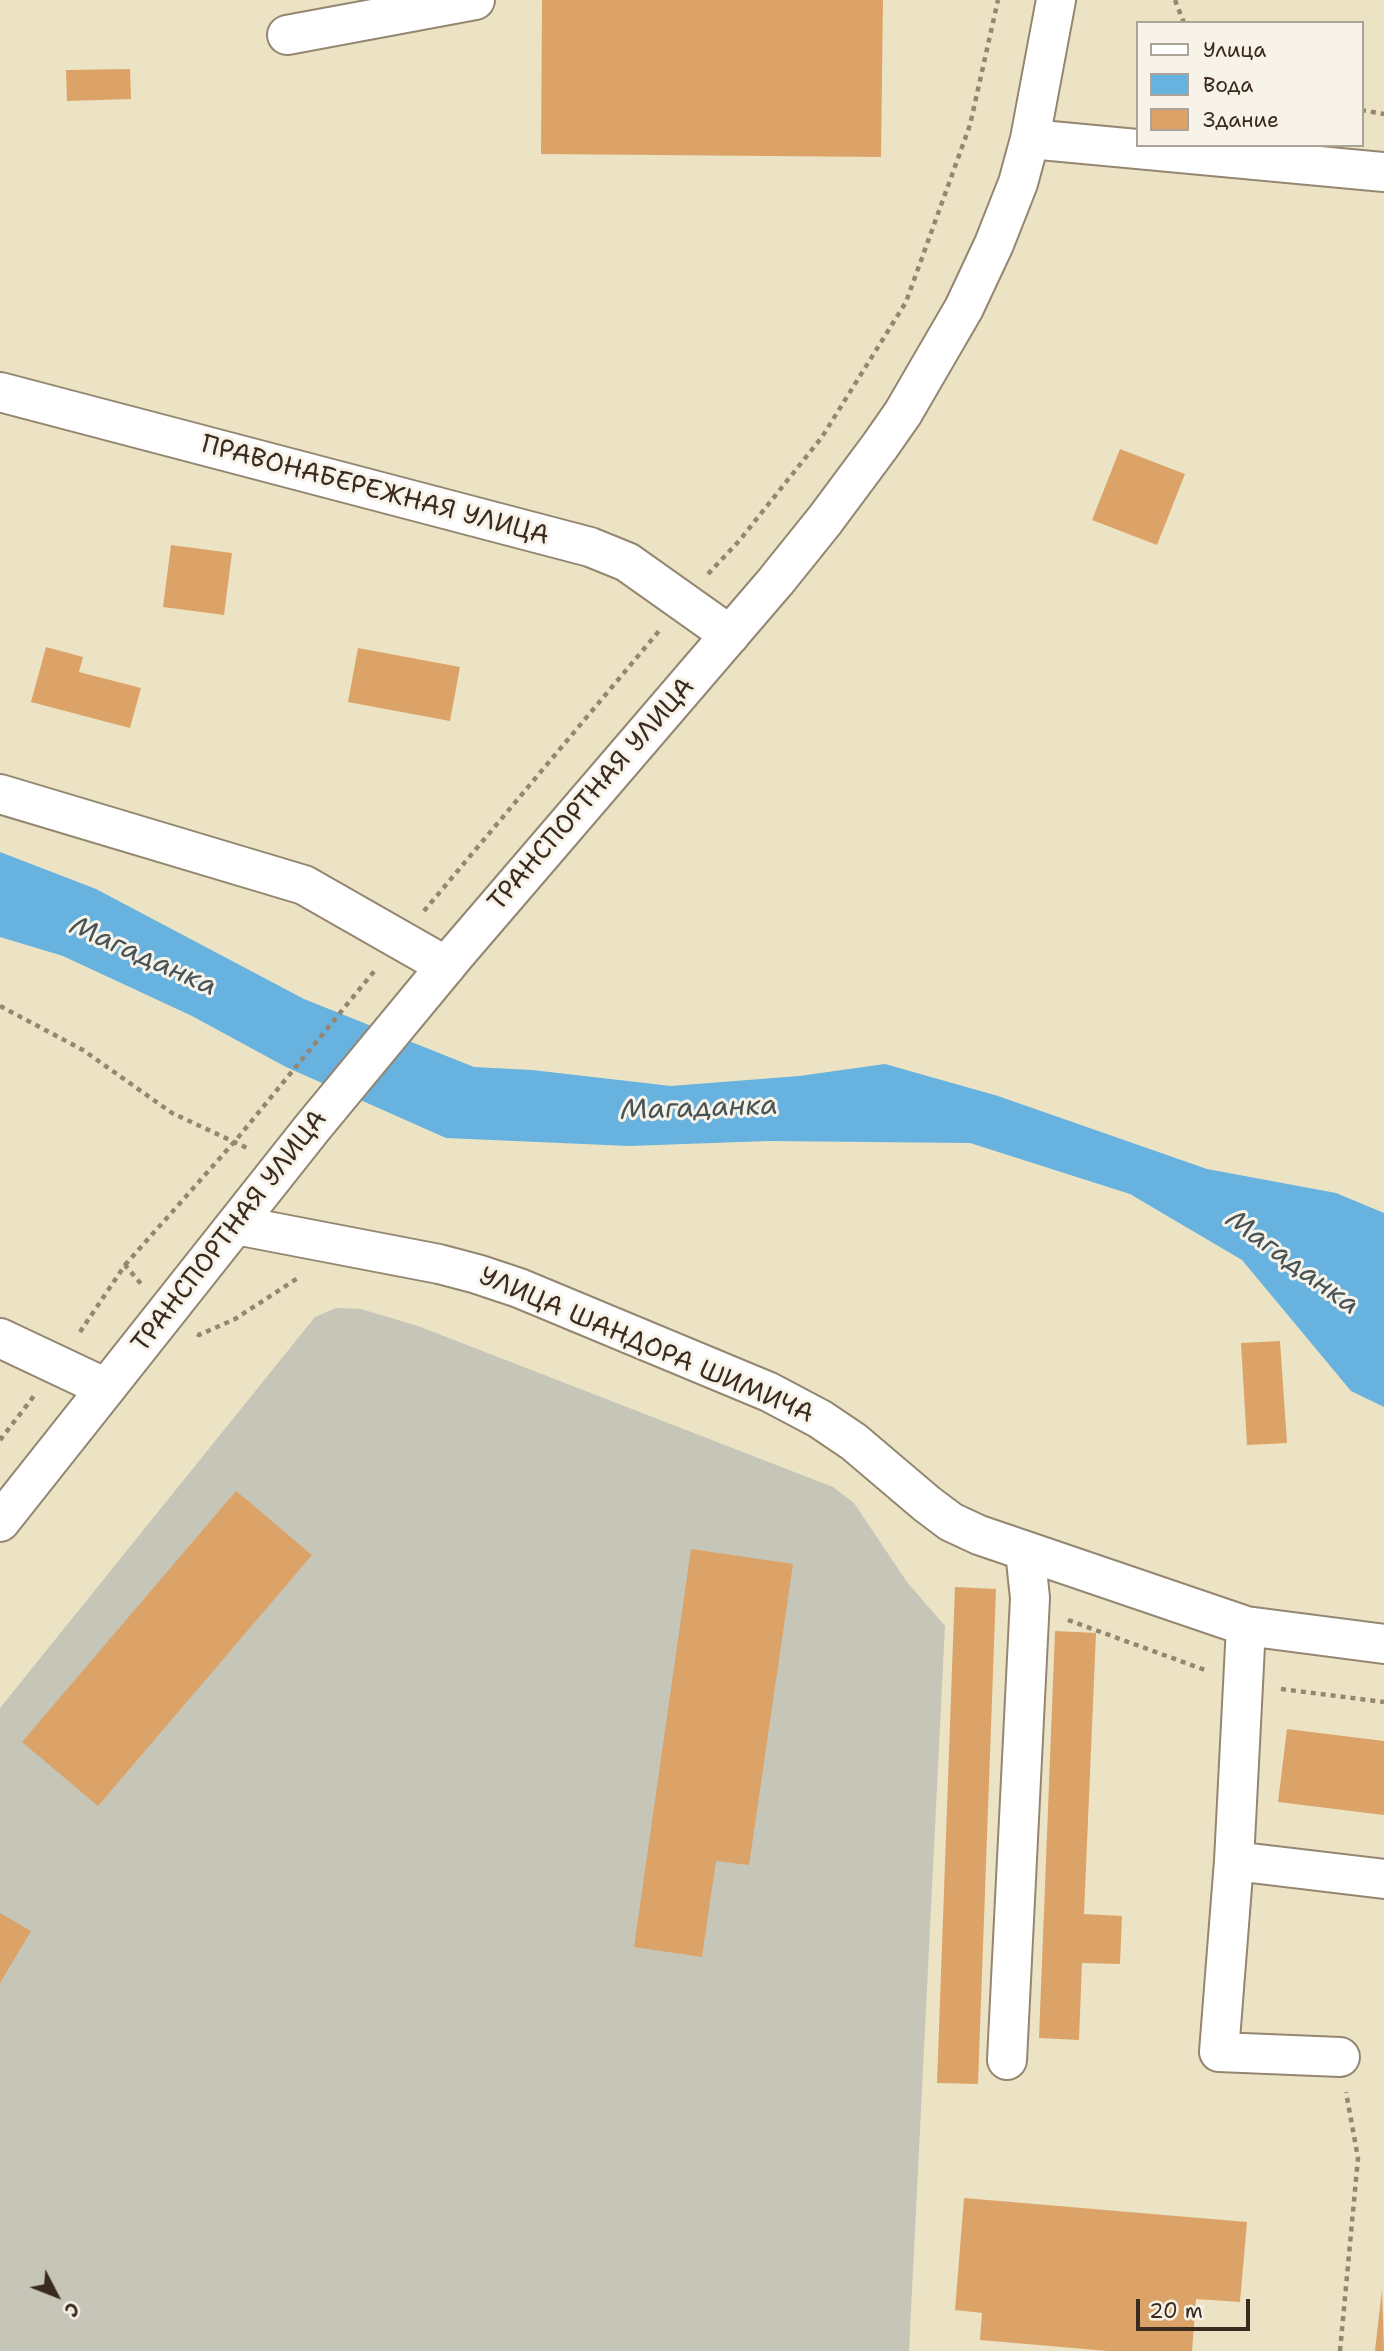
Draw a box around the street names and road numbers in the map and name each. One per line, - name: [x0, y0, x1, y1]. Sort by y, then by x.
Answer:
- street label: ПРАВОНАБЕРЕЖНАЯ УЛИЦА: [198, 429, 552, 553]
- street label: ТРАНСПОРТНАЯ УЛИЦА: [482, 672, 702, 918]
- street label: ТРАНСПОРТНАЯ УЛИЦА: [126, 1105, 334, 1359]
- street label: УЛИЦА ШАНДОРА ШИМИЧА: [474, 1261, 818, 1431]

